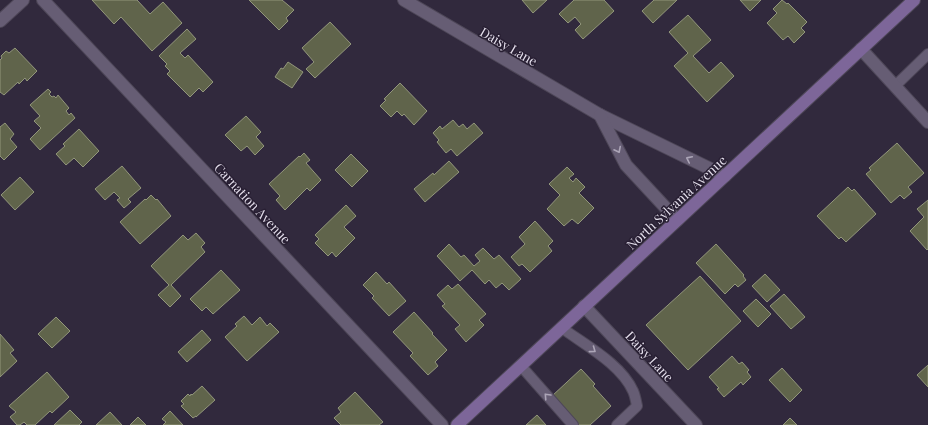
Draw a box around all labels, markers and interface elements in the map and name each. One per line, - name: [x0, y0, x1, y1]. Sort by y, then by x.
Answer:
- street label: Daisy Lane: [477, 23, 541, 69]
- one-way arrow: [613, 146, 620, 153]
- street label: North Sylvania Avenue: [622, 151, 730, 253]
- one-way arrow: [686, 156, 694, 164]
- street label: Carnation Avenue: [211, 159, 295, 247]
- street label: Daisy Lane: [622, 327, 678, 385]
- one-way arrow: [589, 346, 596, 353]
- one-way arrow: [544, 393, 551, 401]

